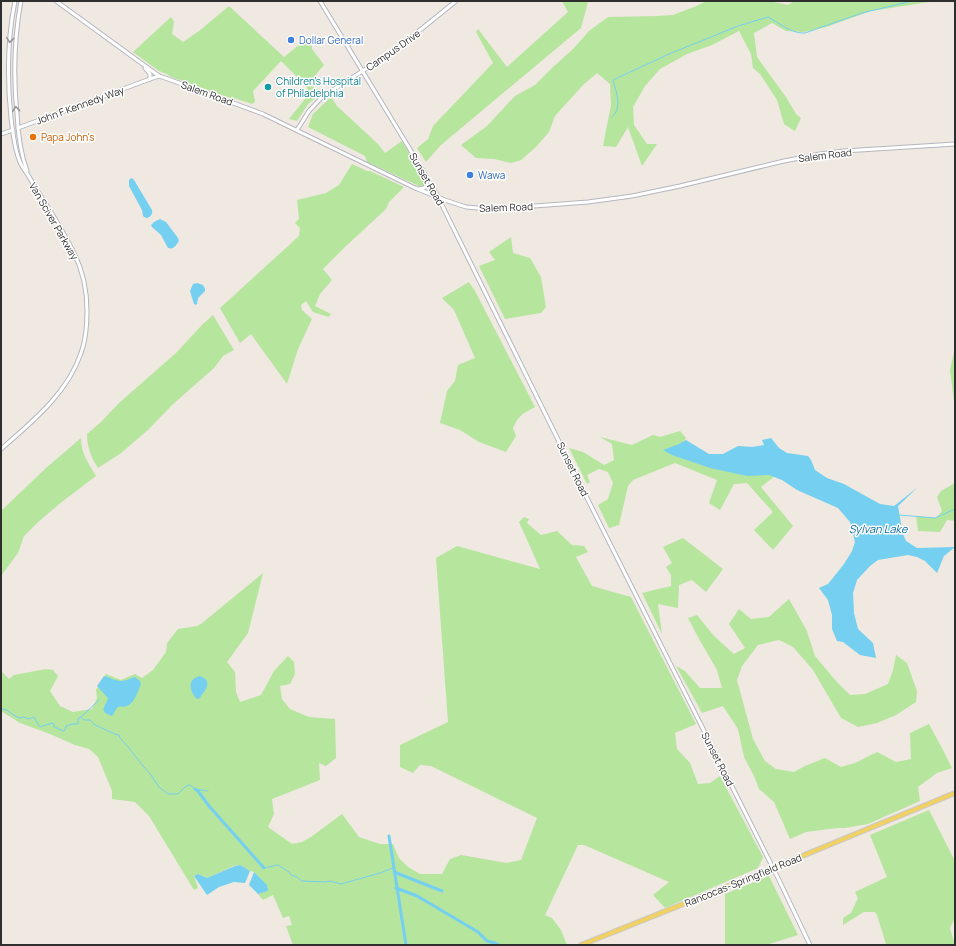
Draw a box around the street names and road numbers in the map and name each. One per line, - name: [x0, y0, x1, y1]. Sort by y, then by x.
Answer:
- street label: Campus Drive: [363, 26, 423, 74]
- street label: Salem Road: [179, 77, 235, 109]
- street label: John F Kennedy Way: [34, 82, 127, 127]
- street label: Salem Road: [797, 145, 853, 165]
- street label: Sunset Road: [406, 150, 448, 208]
- street label: Van Sciver Parkway: [26, 180, 82, 263]
- street label: Salem Road: [479, 199, 533, 215]
- street label: Sunset Road: [554, 439, 592, 499]
- street label: Sunset Road: [698, 730, 738, 788]
- street label: Rancocas-Springfield Road: [682, 850, 804, 910]

